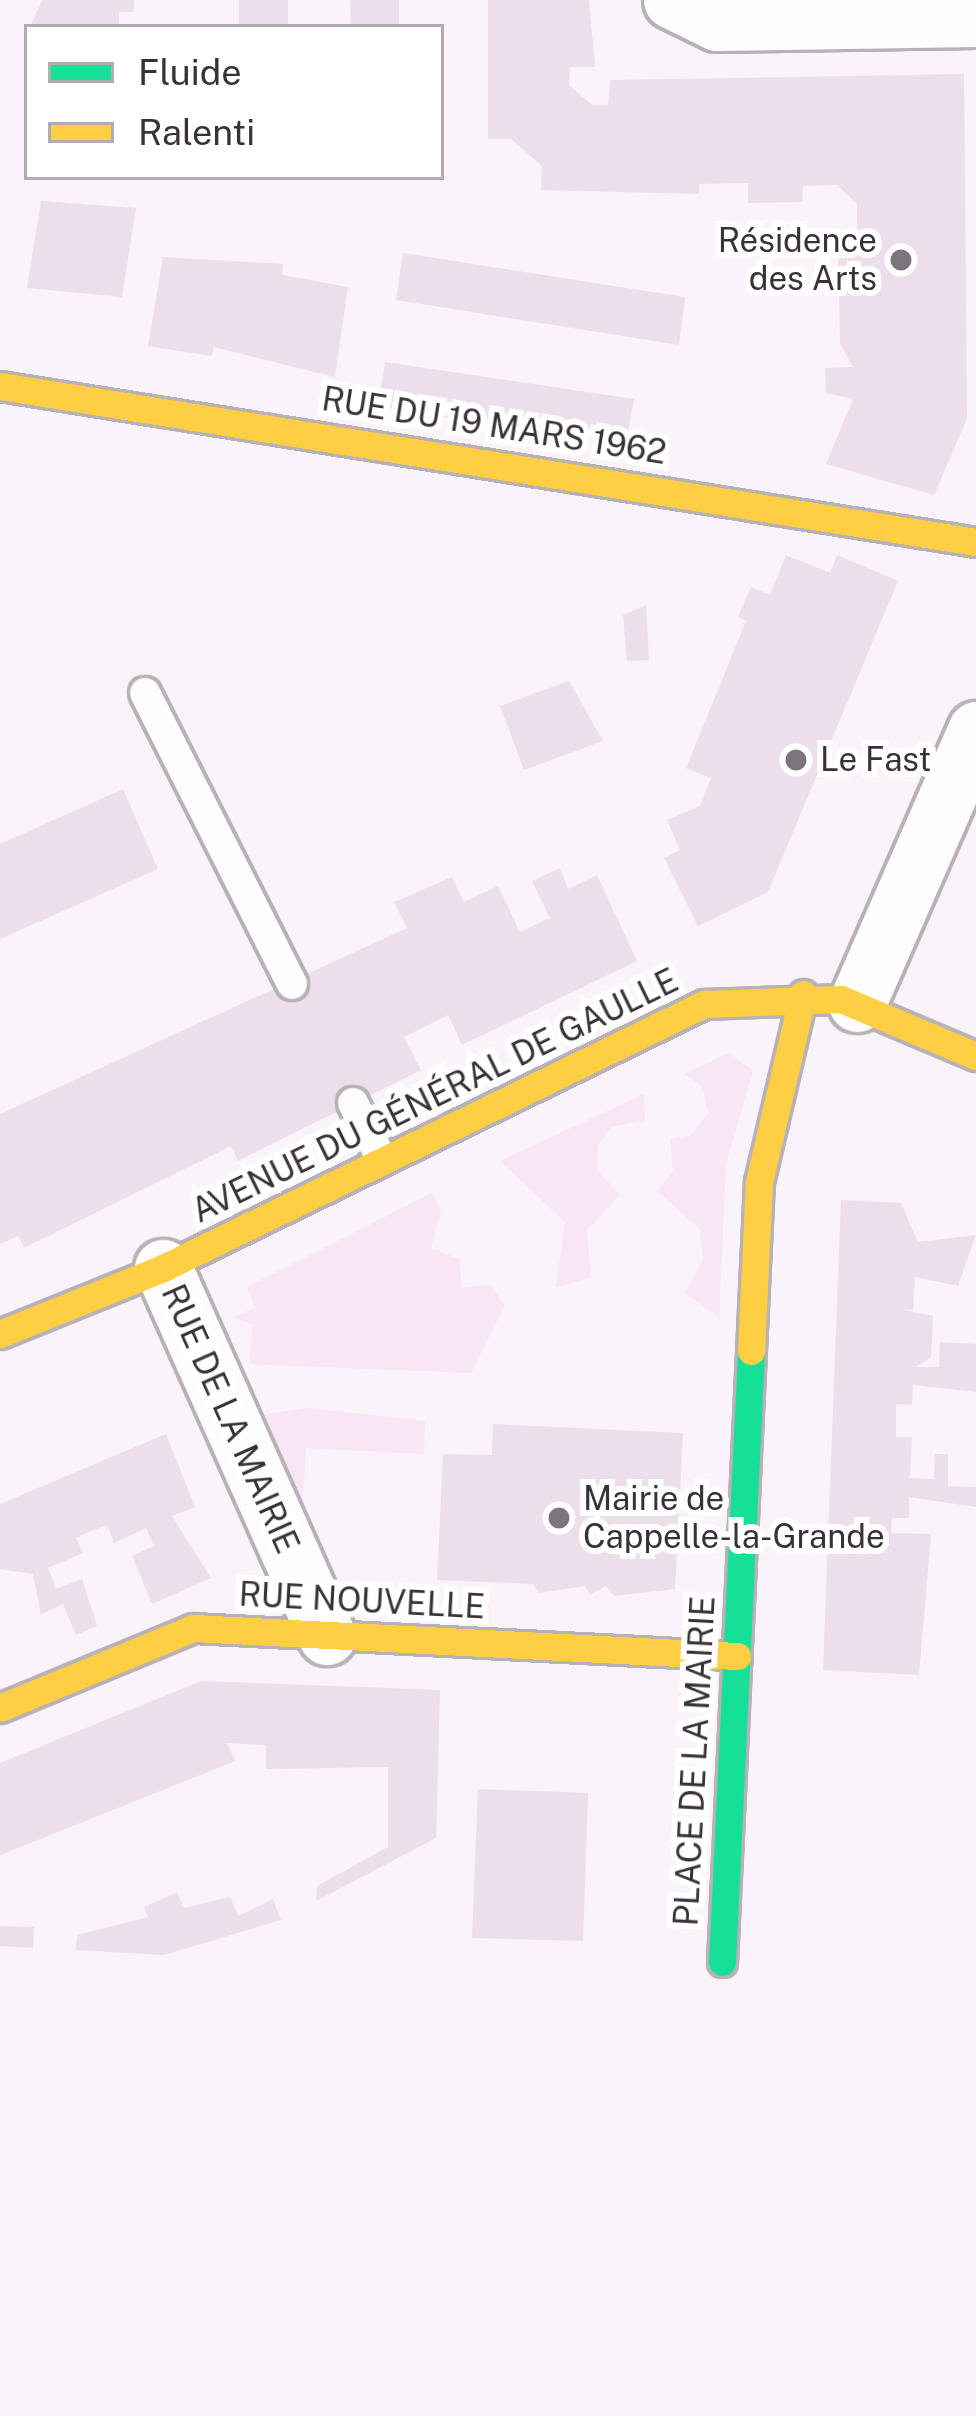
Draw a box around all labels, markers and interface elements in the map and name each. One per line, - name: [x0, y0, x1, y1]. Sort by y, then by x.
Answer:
- legend: [24, 24, 444, 180]
- text: Fluide: [138, 51, 242, 93]
- text: Ralenti: [138, 111, 255, 153]
- place label: Résidence des Arts: [718, 221, 877, 299]
- marker: Résidence des Arts: [888, 247, 914, 273]
- street label: RUE DU 19 MARS 1962: [319, 379, 669, 473]
- place label: Le Fast: [820, 740, 932, 780]
- marker: Le Fast: [783, 747, 809, 773]
- street label: AVENUE DU GÉNÉRAL DE GAULLE: [185, 961, 685, 1231]
- street label: RUE DE LA MAIRIE: [153, 1279, 307, 1559]
- place label: Mairie de Cappelle-la-Grande: [583, 1479, 885, 1557]
- marker: Mairie de Cappelle-la-Grande: [546, 1505, 572, 1531]
- street label: RUE NOUVELLE: [238, 1575, 486, 1627]
- street label: PLACE DE LA MAIRIE: [667, 1595, 723, 1927]

